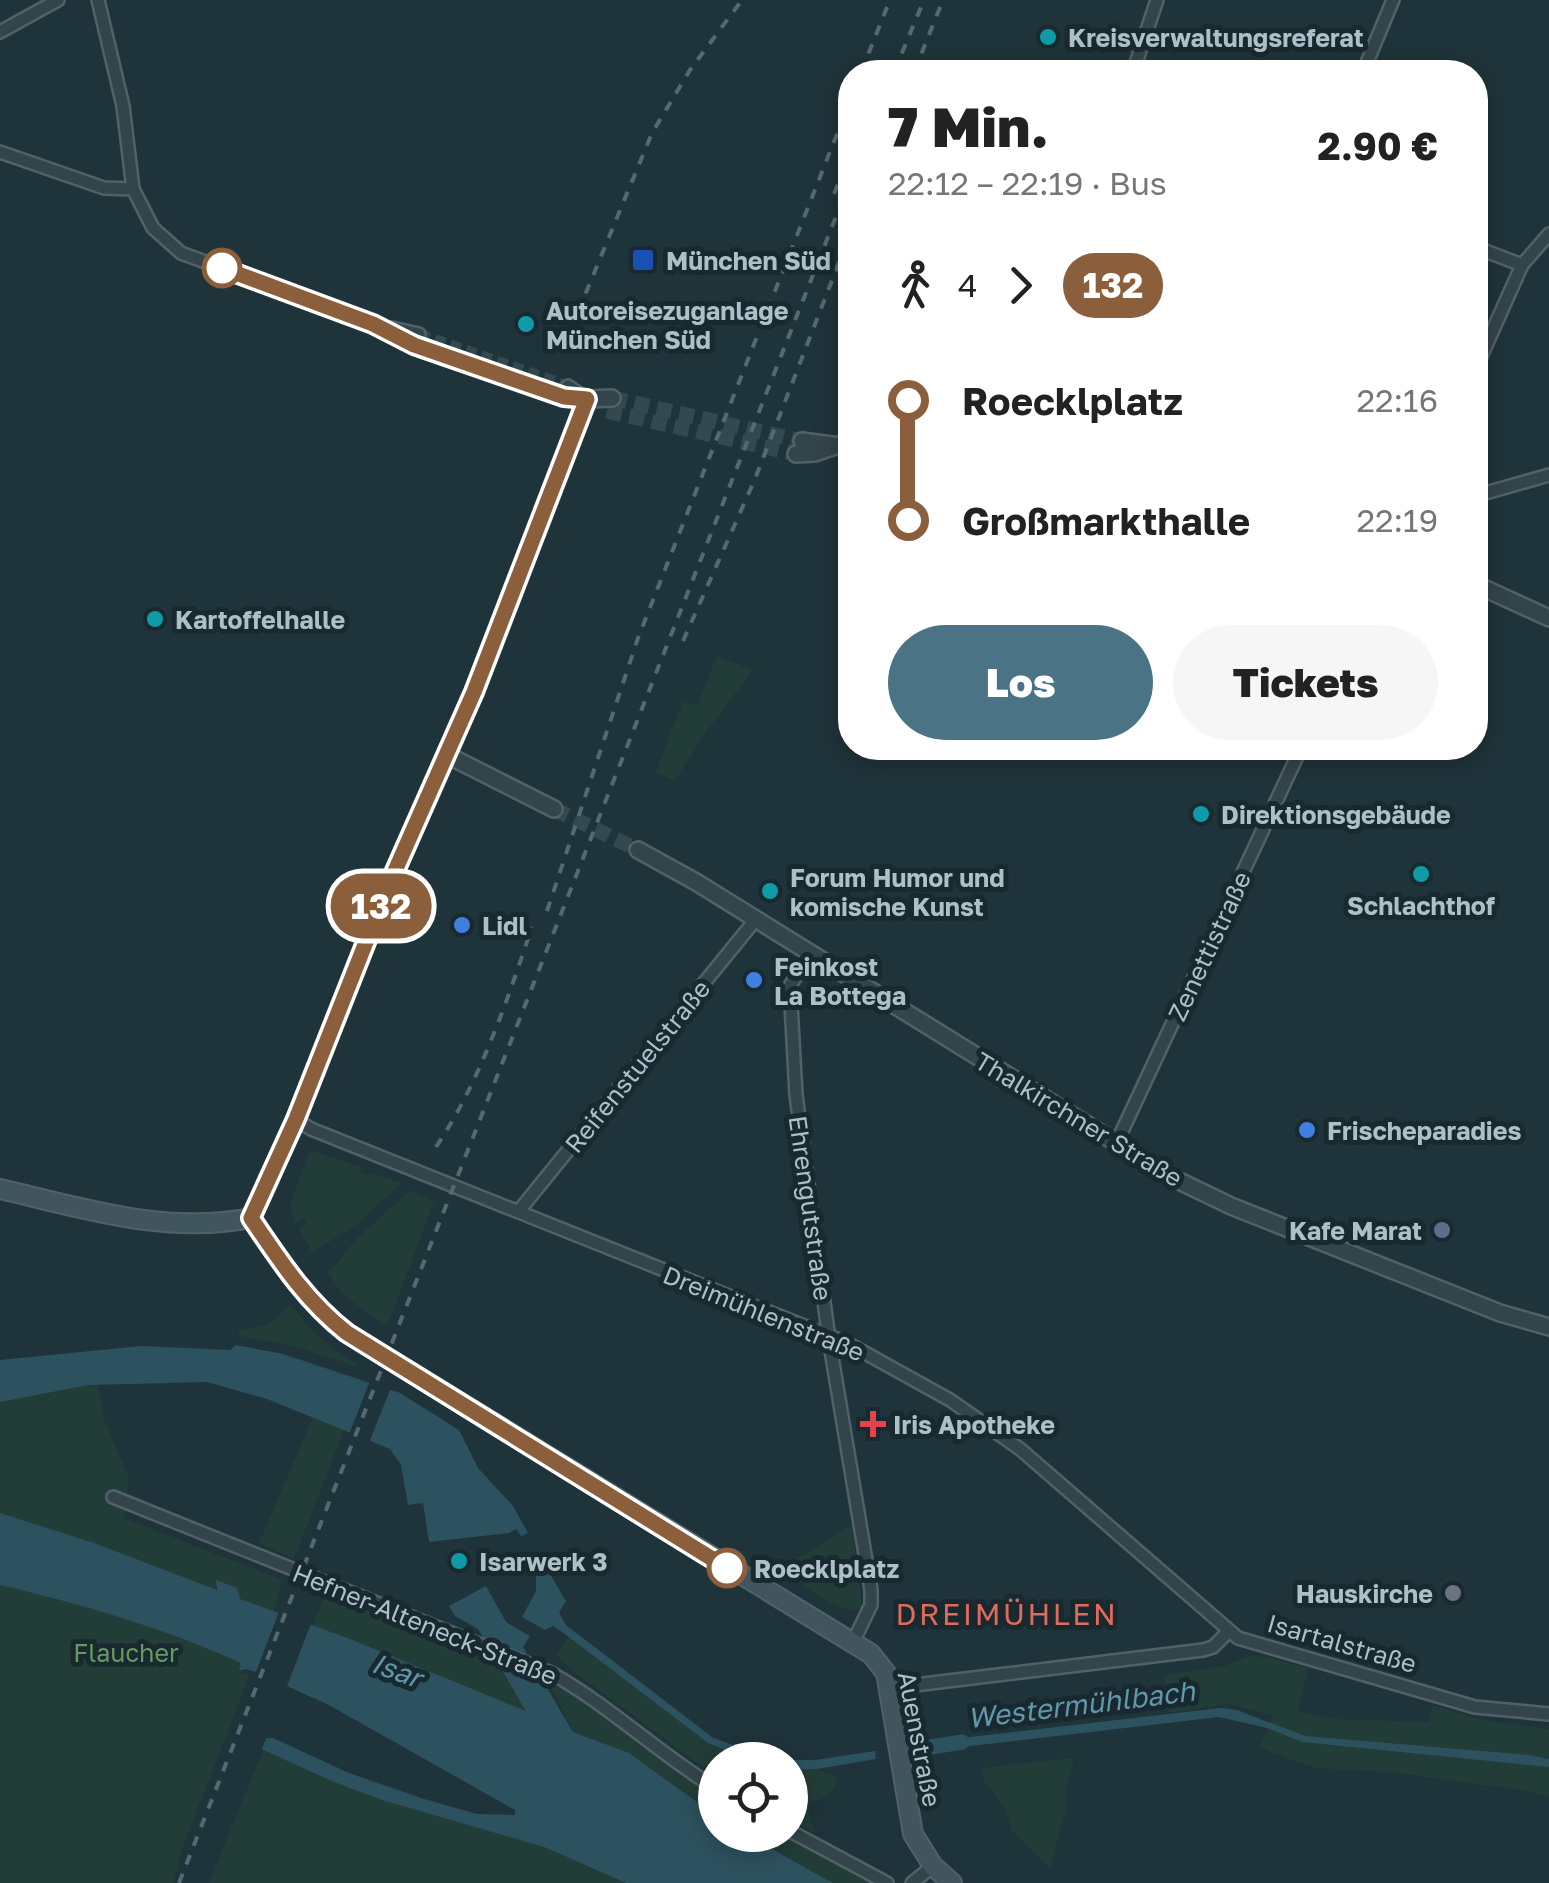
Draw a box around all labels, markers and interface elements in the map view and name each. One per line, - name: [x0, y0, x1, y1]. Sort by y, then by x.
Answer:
- place label: Kreisverwaltungsreferat: [1068, 22, 1364, 53]
- marker: Kreisverwaltungsreferat: [1037, 26, 1059, 48]
- text: 7 Min.: [888, 93, 1049, 159]
- text: 2.90 €: [1318, 123, 1438, 168]
- text: 22:12 – 22:19 · Bus: [888, 164, 1167, 202]
- place label: München Süd: [666, 245, 831, 276]
- marker: München Süd: [630, 247, 656, 273]
- unlabelled marker: [203, 249, 241, 287]
- icon: walk: [888, 258, 943, 313]
- icon: forward: [993, 258, 1048, 313]
- text: 132: [1083, 264, 1143, 306]
- text: 4: [958, 266, 978, 304]
- place label: Autoreisezuganlage München Süd: [546, 295, 789, 355]
- marker: Autoreisezuganlage München Süd: [515, 313, 537, 335]
- text: Roecklplatz: [962, 378, 1183, 423]
- text: 22:16: [1356, 381, 1438, 419]
- text: Großmarkthalle: [962, 498, 1250, 543]
- text: 22:19: [1356, 501, 1438, 539]
- place label: Kartoffelhalle: [175, 604, 345, 635]
- marker: Kartoffelhalle: [144, 608, 166, 630]
- button: Los: [888, 625, 1153, 740]
- button: Tickets: [1173, 625, 1438, 740]
- place label: Direktionsgebäude: [1221, 799, 1451, 830]
- marker: Direktionsgebäude: [1190, 803, 1212, 825]
- place label: Forum Humor und komische Kunst: [790, 862, 1005, 922]
- marker: Schlachthof: [1410, 863, 1432, 885]
- street label: Zenettistraße: [1161, 866, 1257, 1026]
- line badge: 132: [324, 874, 438, 938]
- marker: Forum Humor und komische Kunst: [759, 880, 781, 902]
- text: 132: [351, 885, 411, 927]
- place label: Schlachthof: [1347, 890, 1495, 921]
- place label: Lidl: [482, 910, 527, 941]
- marker: Lidl: [451, 914, 473, 936]
- place label: Feinkost La Bottega: [774, 951, 906, 1011]
- marker: Feinkost La Bottega: [743, 969, 765, 991]
- street label: Reifenstuelstraße: [558, 973, 716, 1159]
- street label: Thalkirchner Straße: [970, 1045, 1188, 1193]
- street label: Ehrengutstraße: [783, 1114, 839, 1302]
- place label: Frischeparadies: [1327, 1115, 1521, 1146]
- marker: Frischeparadies: [1296, 1119, 1318, 1141]
- place label: Kafe Marat: [1289, 1215, 1422, 1246]
- marker: Kafe Marat: [1431, 1219, 1453, 1241]
- street label: Dreimühlenstraße: [659, 1258, 869, 1368]
- place label: Iris Apotheke: [893, 1409, 1055, 1440]
- marker: Iris Apotheke: [862, 1413, 884, 1435]
- place label: Isarwerk 3: [479, 1546, 607, 1577]
- marker: Roecklplatz: [708, 1549, 746, 1587]
- marker: Isarwerk 3: [448, 1550, 470, 1572]
- place label: Roecklplatz: [754, 1553, 900, 1584]
- street label: Hefner-Alteneck-Straße: [288, 1557, 562, 1691]
- place label: Hauskirche: [1296, 1578, 1433, 1609]
- marker: Hauskirche: [1442, 1582, 1464, 1604]
- district label: DREIMÜHLEN: [896, 1596, 1118, 1632]
- street label: Isartalstraße: [1264, 1607, 1420, 1679]
- park label: Flaucher: [73, 1637, 179, 1668]
- water label: Isar: [368, 1646, 430, 1696]
- street label: Auenstraße: [892, 1669, 948, 1809]
- water label: Westermühlbach: [966, 1673, 1198, 1734]
- map controls: [698, 1742, 808, 1852]
- button: locate: [698, 1742, 808, 1852]

